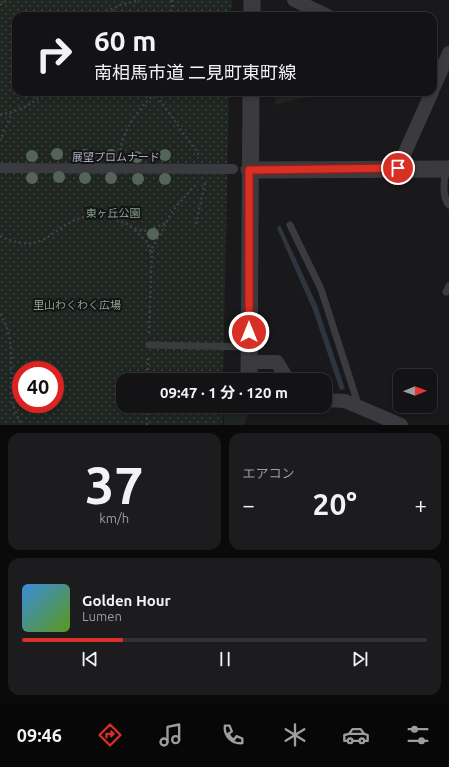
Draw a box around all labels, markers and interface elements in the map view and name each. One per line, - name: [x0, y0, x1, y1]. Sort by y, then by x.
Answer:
- text: 60 m: [94, 25, 156, 56]
- icon: right: [28, 28, 80, 80]
- text: 南相馬市道 二見町東町線: [94, 62, 296, 82]
- street label: 展望プロムナード: [72, 151, 160, 163]
- pin: [381, 151, 415, 185]
- icon: arrive: [387, 157, 409, 179]
- park label: 東ヶ丘公園: [86, 207, 141, 219]
- park label: 里山わくわく広場: [33, 299, 121, 311]
- position arrow: [228, 311, 270, 353]
- speed limit sign: 40: [12, 361, 64, 413]
- north arrow: [393, 369, 437, 413]
- map controls: [393, 369, 437, 413]
- text: 09:47 · 1 分 · 120 m: [160, 384, 288, 401]
- text: 37: [85, 456, 144, 514]
- text: エアコン: [243, 466, 295, 480]
- text: 20°: [313, 487, 357, 521]
- text: −: [243, 492, 255, 517]
- text: +: [415, 492, 427, 517]
- text: km/h: [99, 511, 129, 525]
- text: Golden Hour: [82, 592, 171, 609]
- text: Lumen: [82, 609, 122, 623]
- icon: previous: [79, 648, 101, 670]
- icon: pause: [214, 648, 236, 670]
- icon: next: [349, 648, 371, 670]
- icon: directions: [96, 721, 124, 749]
- icon: music: [157, 721, 185, 749]
- icon: phone: [219, 721, 247, 749]
- icon: climate: [281, 721, 309, 749]
- icon: car: [342, 721, 370, 749]
- icon: filters: [404, 721, 432, 749]
- text: 09:46: [17, 725, 62, 745]

